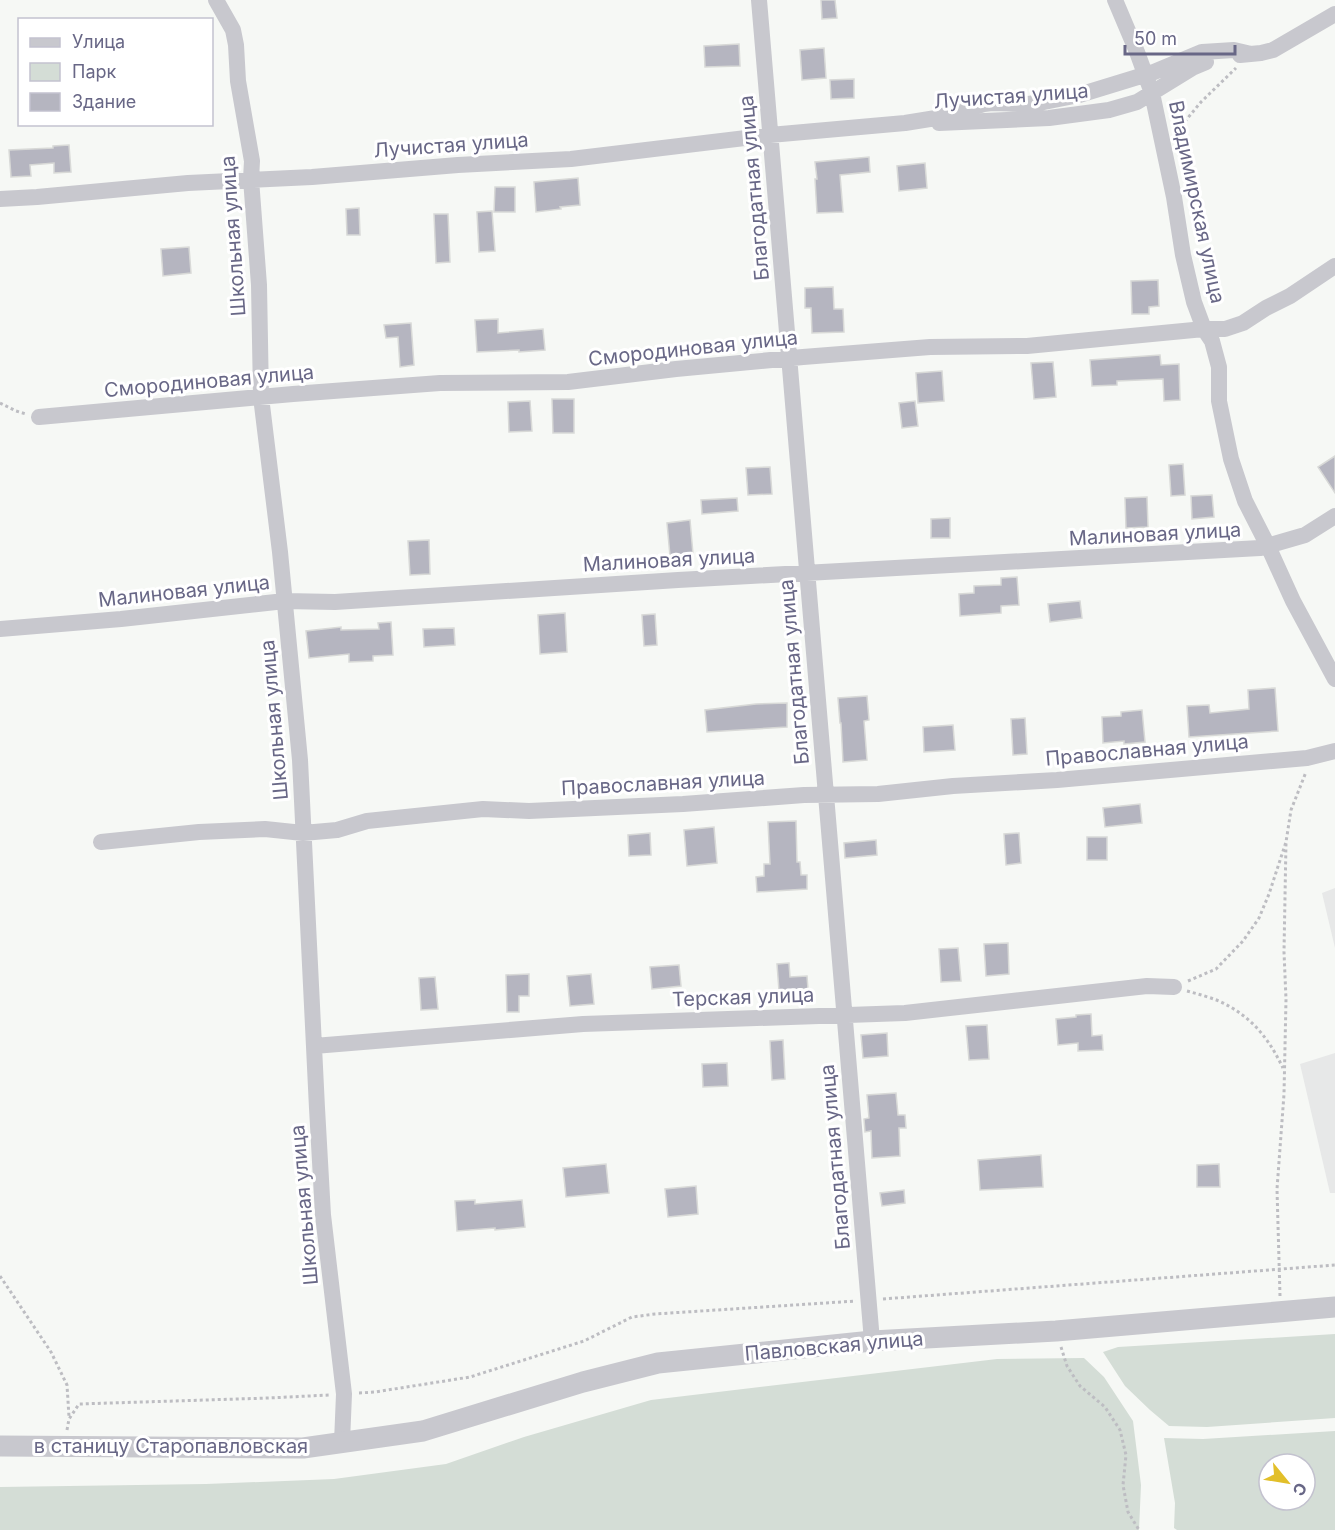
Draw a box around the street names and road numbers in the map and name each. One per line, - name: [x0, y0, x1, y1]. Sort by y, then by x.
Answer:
- street label: Лучистая улица: [933, 79, 1089, 113]
- street label: Благодатная улица: [734, 94, 774, 282]
- street label: Владимирская улица: [1164, 98, 1230, 306]
- street label: Лучистая улица: [373, 128, 529, 162]
- street label: Школьная улица: [215, 155, 251, 317]
- street label: Смородиновая улица: [587, 325, 799, 371]
- street label: Смородиновая улица: [103, 360, 315, 402]
- street label: Малиновая улица: [1068, 518, 1242, 550]
- street label: Малиновая улица: [582, 544, 756, 576]
- street label: Малиновая улица: [97, 570, 271, 612]
- street label: Благодатная улица: [774, 578, 814, 766]
- street label: Школьная улица: [255, 639, 293, 801]
- street label: Православная улица: [1044, 729, 1250, 771]
- street label: Православная улица: [561, 766, 765, 800]
- street label: Терская улица: [671, 983, 815, 1011]
- street label: Благодатная улица: [815, 1063, 855, 1251]
- street label: Школьная улица: [285, 1124, 323, 1286]
- street label: Павловская улица: [744, 1326, 924, 1366]
- street label: в станицу Старопавловская: [34, 1434, 308, 1458]

